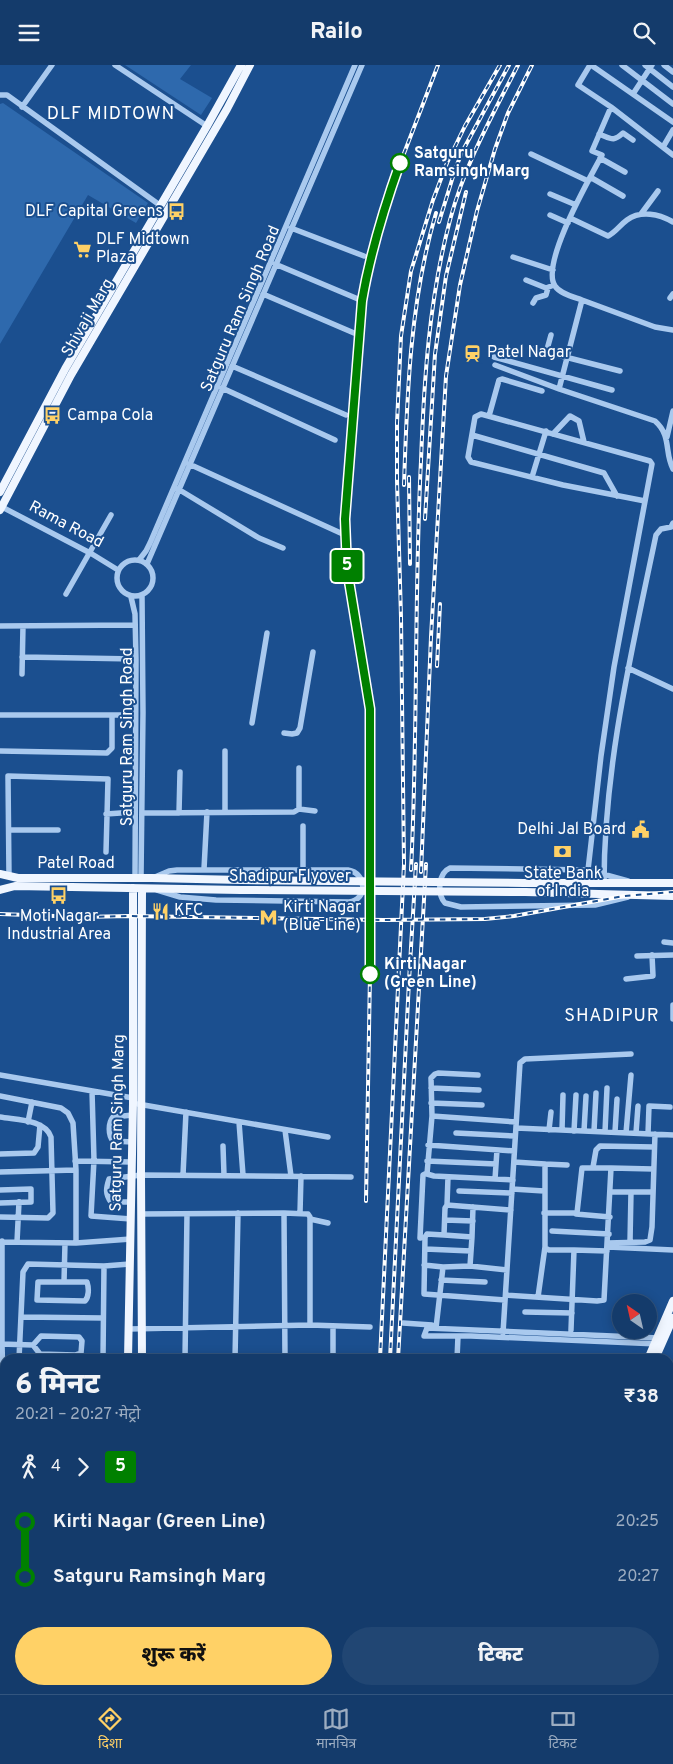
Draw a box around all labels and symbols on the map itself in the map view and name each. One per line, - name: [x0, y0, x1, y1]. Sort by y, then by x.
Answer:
- district label: DLF MIDTOWN: [47, 103, 175, 126]
- place label: Satguru Ramsingh Marg: [414, 144, 530, 182]
- marker: Satguru Ramsingh Marg: [390, 153, 410, 173]
- place label: DLF Capital Greens: [25, 202, 163, 222]
- bus stop icon: DLF Capital Greens: [167, 202, 187, 222]
- street label: Satguru Ram Singh Road: [197, 223, 285, 395]
- place label: DLF Midtown Plaza: [96, 230, 190, 268]
- supermarket icon: DLF Midtown Plaza: [72, 239, 92, 259]
- street label: Shivaji Marg: [58, 275, 118, 361]
- station icon: Patel Nagar: [463, 343, 483, 363]
- place label: Patel Nagar: [487, 343, 571, 363]
- bus stop icon: Campa Cola: [43, 406, 63, 426]
- place label: Campa Cola: [67, 406, 153, 426]
- street label: Rama Road: [25, 497, 107, 553]
- line badge: 5: [331, 550, 363, 582]
- street label: Satguru Ram Singh Road: [118, 648, 138, 826]
- place label: Delhi Jal Board: [517, 820, 626, 840]
- public building icon: Delhi Jal Board: [630, 820, 650, 840]
- bank icon: State Bank of India: [553, 842, 573, 862]
- street label: Patel Road: [37, 854, 115, 874]
- place label: State Bank of India: [524, 864, 602, 902]
- street label: Shadipur Flyover: [229, 867, 351, 887]
- bus stop icon: Moti Nagar Industrial Area: [49, 885, 69, 905]
- place label: Kirti Nagar (Blue Line): [283, 898, 361, 936]
- restaurant icon: KFC: [150, 901, 170, 921]
- place label: KFC: [174, 901, 203, 921]
- place label: Moti Nagar Industrial Area: [7, 907, 111, 945]
- metro station icon: Kirti Nagar (Blue Line): [259, 907, 279, 927]
- place label: Kirti Nagar (Green Line): [384, 955, 477, 993]
- marker: Kirti Nagar (Green Line): [360, 964, 380, 984]
- district label: SHADIPUR: [564, 1005, 660, 1028]
- street label: Satguru Ram Singh Marg: [106, 1034, 130, 1212]
- north arrow: [612, 1294, 658, 1339]

